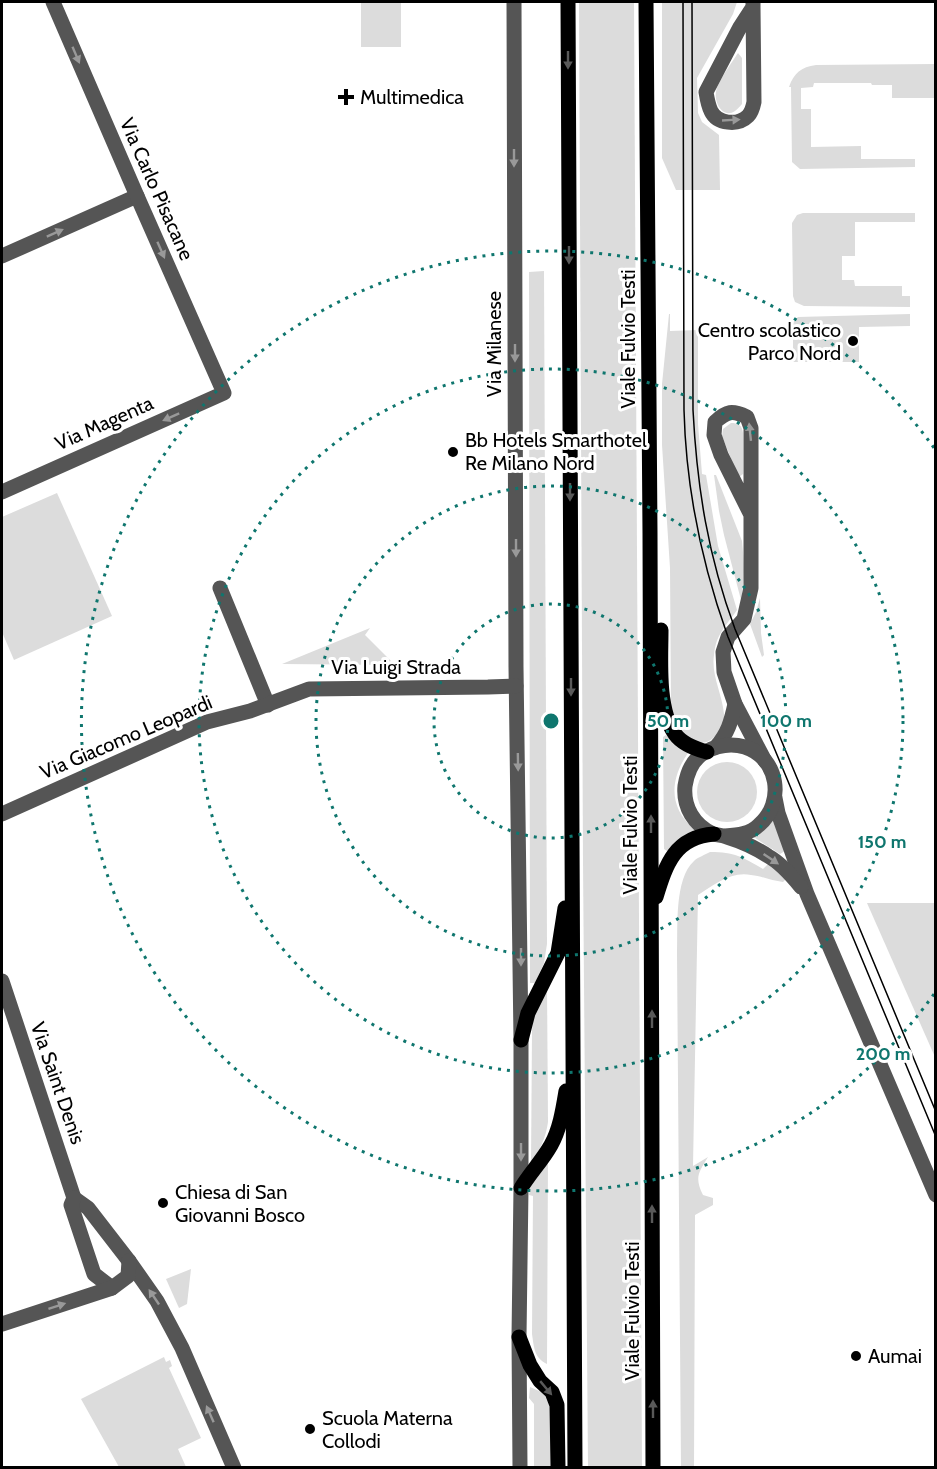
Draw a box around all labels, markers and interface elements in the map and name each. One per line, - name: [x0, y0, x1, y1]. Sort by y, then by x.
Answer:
- one-way arrow: [72, 47, 81, 64]
- one-way arrow: [563, 50, 573, 69]
- place label: Multimedica: [360, 85, 464, 109]
- marker: Multimedica: [337, 88, 355, 106]
- street label: Via Carlo Pisacane: [115, 114, 199, 264]
- one-way arrow: [722, 116, 741, 125]
- one-way arrow: [509, 148, 519, 167]
- one-way arrow: [46, 227, 64, 237]
- one-way arrow: [157, 241, 166, 259]
- one-way arrow: [564, 245, 574, 264]
- street label: Viale Fulvio Testi: [616, 269, 640, 409]
- street label: Via Milanese: [482, 291, 506, 397]
- place label: Centro scolastico Parco Nord: [698, 318, 841, 365]
- marker: Centro scolastico Parco Nord: [846, 334, 860, 348]
- one-way arrow: [510, 343, 520, 362]
- street label: Via Magenta: [51, 391, 157, 455]
- one-way arrow: [161, 412, 179, 422]
- one-way arrow: [745, 423, 755, 442]
- place label: Bb Hotels Smarthotel Re Milano Nord: [465, 428, 647, 475]
- marker: Bb Hotels Smarthotel Re Milano Nord: [446, 445, 460, 459]
- one-way arrow: [565, 482, 575, 501]
- one-way arrow: [511, 538, 521, 557]
- street label: Via Luigi Strada: [331, 655, 461, 679]
- one-way arrow: [566, 677, 576, 696]
- street label: Via Giacomo Leopardi: [36, 690, 216, 784]
- text: 50 m: [647, 710, 689, 732]
- text: 100 m: [760, 710, 812, 732]
- centre of rings: [541, 711, 561, 731]
- one-way arrow: [513, 752, 523, 771]
- street label: Viale Fulvio Testi: [618, 755, 642, 895]
- one-way arrow: [646, 815, 656, 834]
- text: 150 m: [858, 831, 906, 853]
- one-way arrow: [763, 853, 779, 864]
- one-way arrow: [516, 947, 526, 966]
- one-way arrow: [647, 1010, 657, 1029]
- street label: Via Saint Denis: [26, 1019, 90, 1147]
- text: 200 m: [856, 1043, 910, 1065]
- one-way arrow: [516, 1142, 526, 1161]
- place label: Chiesa di San Giovanni Bosco: [175, 1180, 305, 1227]
- marker: Chiesa di San Giovanni Bosco: [156, 1196, 170, 1210]
- one-way arrow: [647, 1205, 657, 1224]
- street label: Viale Fulvio Testi: [620, 1241, 644, 1381]
- one-way arrow: [149, 1289, 160, 1305]
- one-way arrow: [48, 1301, 66, 1310]
- place label: Aumai: [868, 1344, 922, 1368]
- marker: Aumai: [849, 1349, 863, 1363]
- one-way arrow: [540, 1380, 553, 1395]
- one-way arrow: [648, 1400, 658, 1419]
- one-way arrow: [205, 1405, 215, 1423]
- place label: Scuola Materna Collodi: [322, 1406, 453, 1453]
- marker: Scuola Materna Collodi: [303, 1422, 317, 1436]

